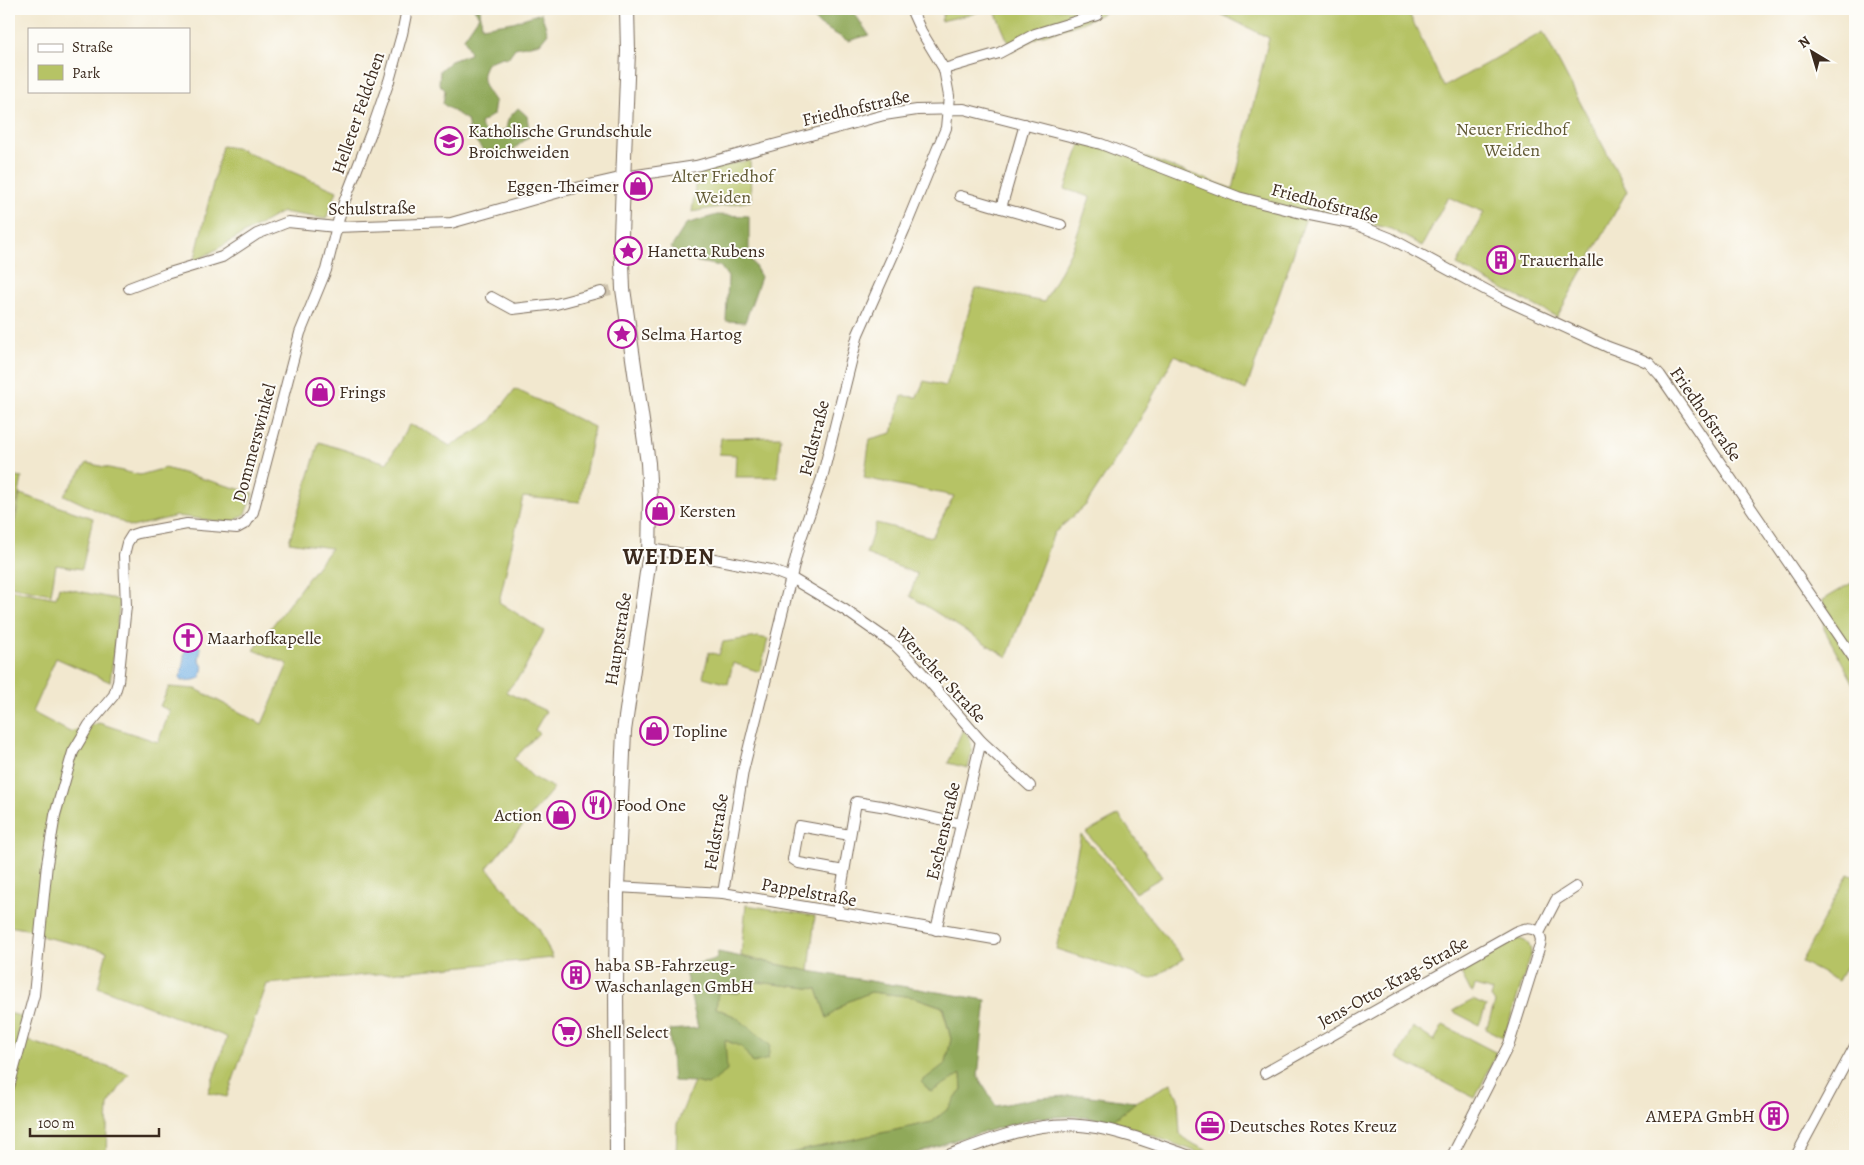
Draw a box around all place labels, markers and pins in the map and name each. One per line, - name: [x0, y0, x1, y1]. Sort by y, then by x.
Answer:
- place label: Katholische Grundschule Broichweiden: [468, 119, 652, 164]
- school or university icon: Katholische Grundschule Broichweiden: [434, 126, 464, 156]
- shop icon: Eggen-Theimer: [623, 171, 653, 201]
- place label: Eggen-Theimer: [507, 174, 619, 198]
- place icon: Hanetta Rubens: [613, 236, 643, 266]
- place label: Hanetta Rubens: [647, 239, 765, 263]
- building icon: Trauerhalle: [1486, 245, 1516, 275]
- place label: Trauerhalle: [1520, 248, 1604, 272]
- place icon: Selma Hartog: [607, 319, 637, 349]
- place label: Selma Hartog: [641, 322, 742, 346]
- shop icon: Frings: [305, 377, 335, 407]
- place label: Frings: [339, 380, 386, 404]
- shop icon: Kersten: [645, 496, 675, 526]
- place label: Kersten: [679, 499, 736, 523]
- church icon: Maarhofkapelle: [173, 623, 203, 653]
- place label: Maarhofkapelle: [207, 626, 322, 650]
- shop icon: Topline: [639, 716, 669, 746]
- place label: Topline: [673, 719, 728, 743]
- restaurant icon: Food One: [582, 790, 612, 820]
- place label: Food One: [616, 793, 686, 817]
- shop icon: Action: [546, 800, 576, 830]
- place label: Action: [493, 803, 542, 827]
- place label: haba SB-Fahrzeug- Waschanlagen GmbH: [594, 953, 754, 998]
- building icon: haba SB-Fahrzeug- Waschanlagen GmbH: [561, 960, 591, 990]
- supermarket icon: Shell Select: [552, 1017, 582, 1047]
- place label: Shell Select: [586, 1020, 669, 1044]
- building icon: AMEPA GmbH: [1759, 1101, 1789, 1131]
- place label: AMEPA GmbH: [1645, 1104, 1755, 1128]
- office icon: Deutsches Rotes Kreuz: [1195, 1111, 1225, 1141]
- place label: Deutsches Rotes Kreuz: [1229, 1114, 1397, 1138]

